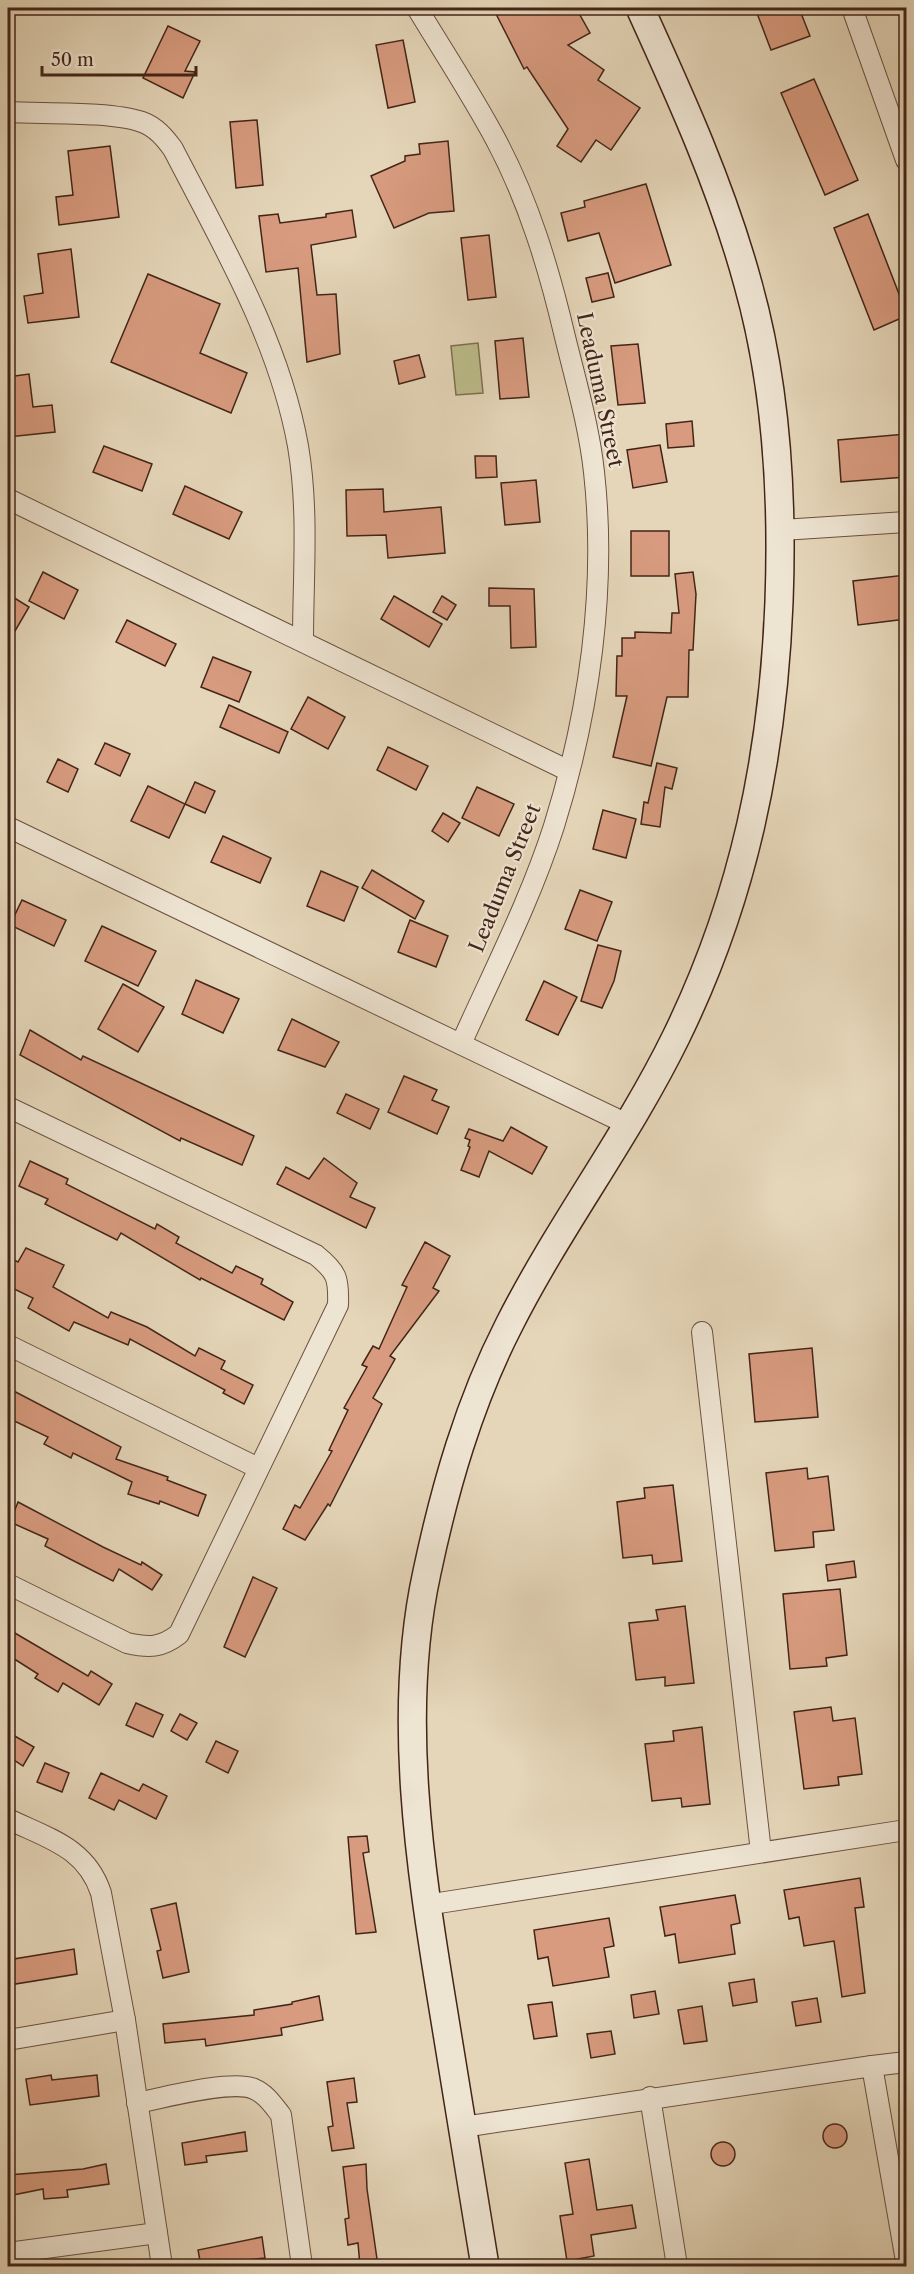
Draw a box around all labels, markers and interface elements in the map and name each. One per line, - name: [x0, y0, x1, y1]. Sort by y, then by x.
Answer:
- scale bar: [42, 39, 196, 77]
- text: 50 m: [51, 49, 94, 71]
- street label: Leaduma Street: [572, 310, 629, 470]
- street label: Leaduma Street: [463, 799, 546, 956]

